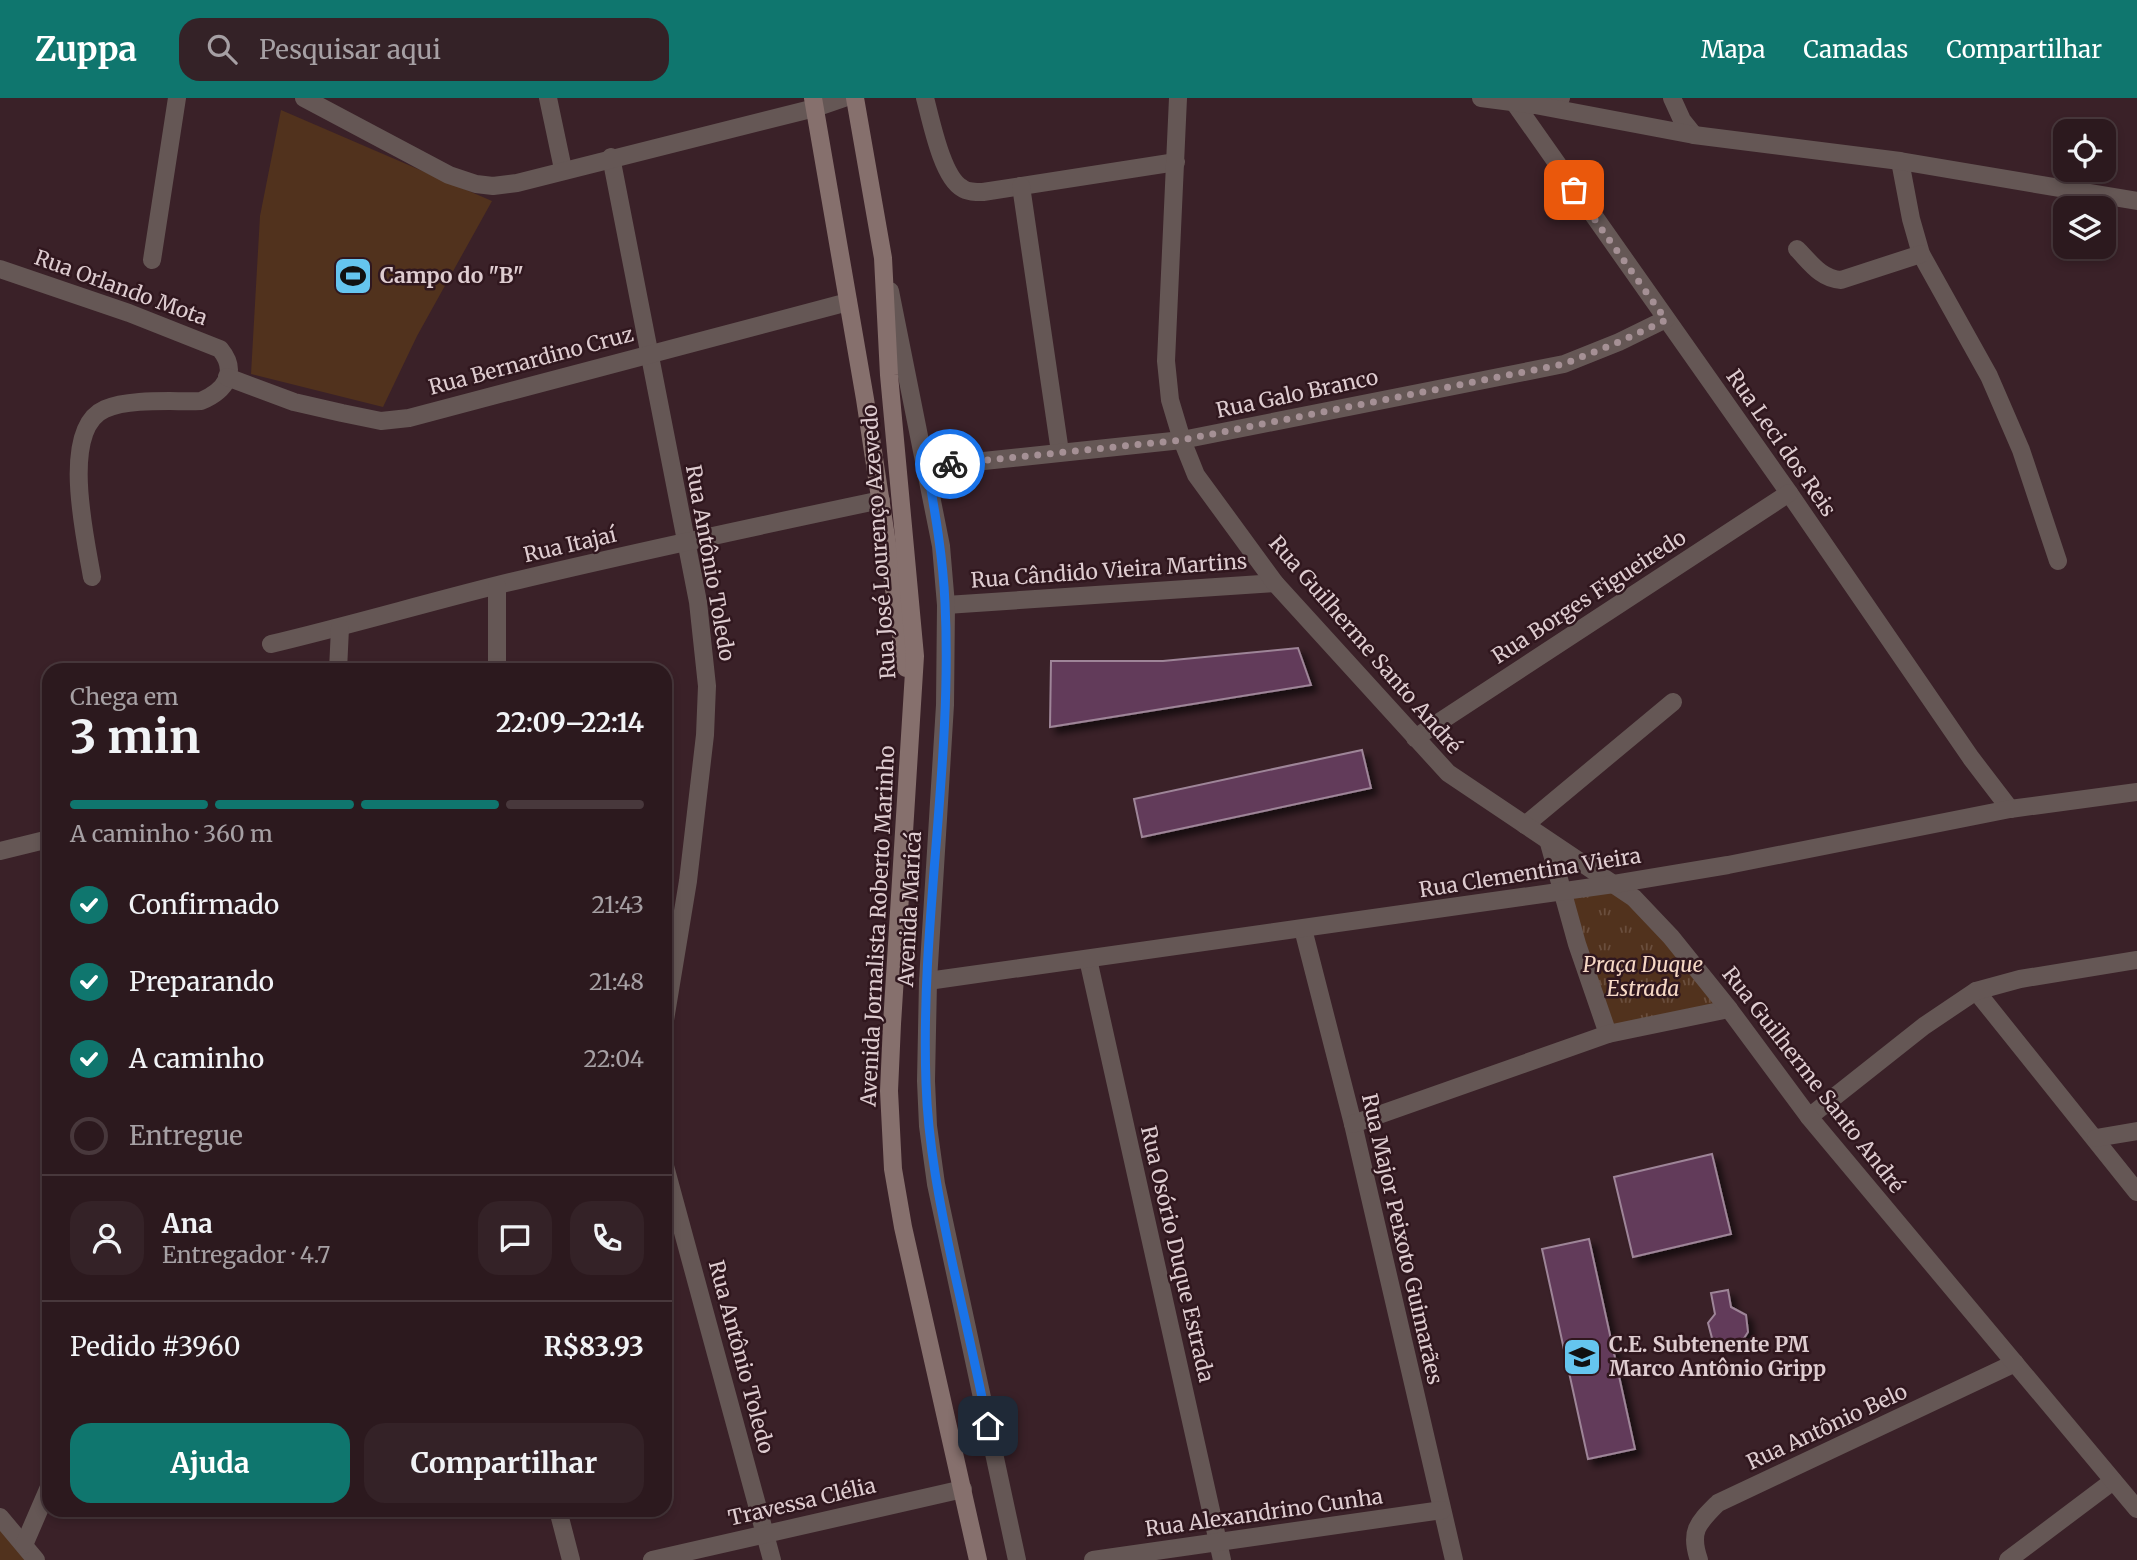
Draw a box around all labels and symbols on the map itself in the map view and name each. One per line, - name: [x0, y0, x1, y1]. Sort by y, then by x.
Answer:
- pin: [1544, 160, 1604, 220]
- street label: Rua Orlando Mota: [31, 244, 211, 331]
- sports icon: Campo do "B": [332, 255, 374, 297]
- place label: Campo do "B": [380, 262, 524, 289]
- street label: Rua Bernardino Cruz: [426, 320, 636, 401]
- street label: Rua Galo Branco: [1213, 363, 1380, 424]
- street label: Rua Leci dos Reis: [1721, 364, 1842, 522]
- street label: Rua José Lourenço Azevedo: [855, 404, 902, 680]
- courier: [915, 429, 985, 499]
- street label: Rua Antônio Toledo: [680, 463, 741, 663]
- street label: Rua Itajaí: [521, 520, 620, 568]
- street label: Rua Borges Figueiredo: [1486, 524, 1691, 670]
- street label: Rua Guilherme Santo André: [1263, 530, 1468, 759]
- street label: Rua Cândido Vieira Martins: [970, 547, 1248, 594]
- street label: Avenida Jornalista Roberto Marinho: [855, 745, 900, 1108]
- street label: Avenida Maricá: [892, 830, 927, 989]
- street label: Rua Clementina Vieira: [1417, 842, 1643, 903]
- park label: Praça Duque Estrada: [1583, 951, 1703, 1002]
- street label: Rua Guilherme Santo André: [1716, 961, 1910, 1198]
- street label: Rua Major Peixoto Guimarães: [1356, 1091, 1449, 1387]
- street label: Rua Osório Duque Estrada: [1135, 1123, 1220, 1385]
- street label: Rua Antônio Toledo: [703, 1257, 780, 1456]
- place label: C.E. Subtenente PM Marco Antônio Gripp: [1609, 1331, 1826, 1382]
- school or university icon: C.E. Subtenente PM Marco Antônio Gripp: [1561, 1336, 1603, 1378]
- street label: Rua Antônio Belo: [1742, 1377, 1911, 1476]
- pin: [958, 1396, 1018, 1456]
- street label: Travessa Clélia: [726, 1471, 878, 1532]
- street label: Rua Alexandrino Cunha: [1143, 1482, 1384, 1543]

